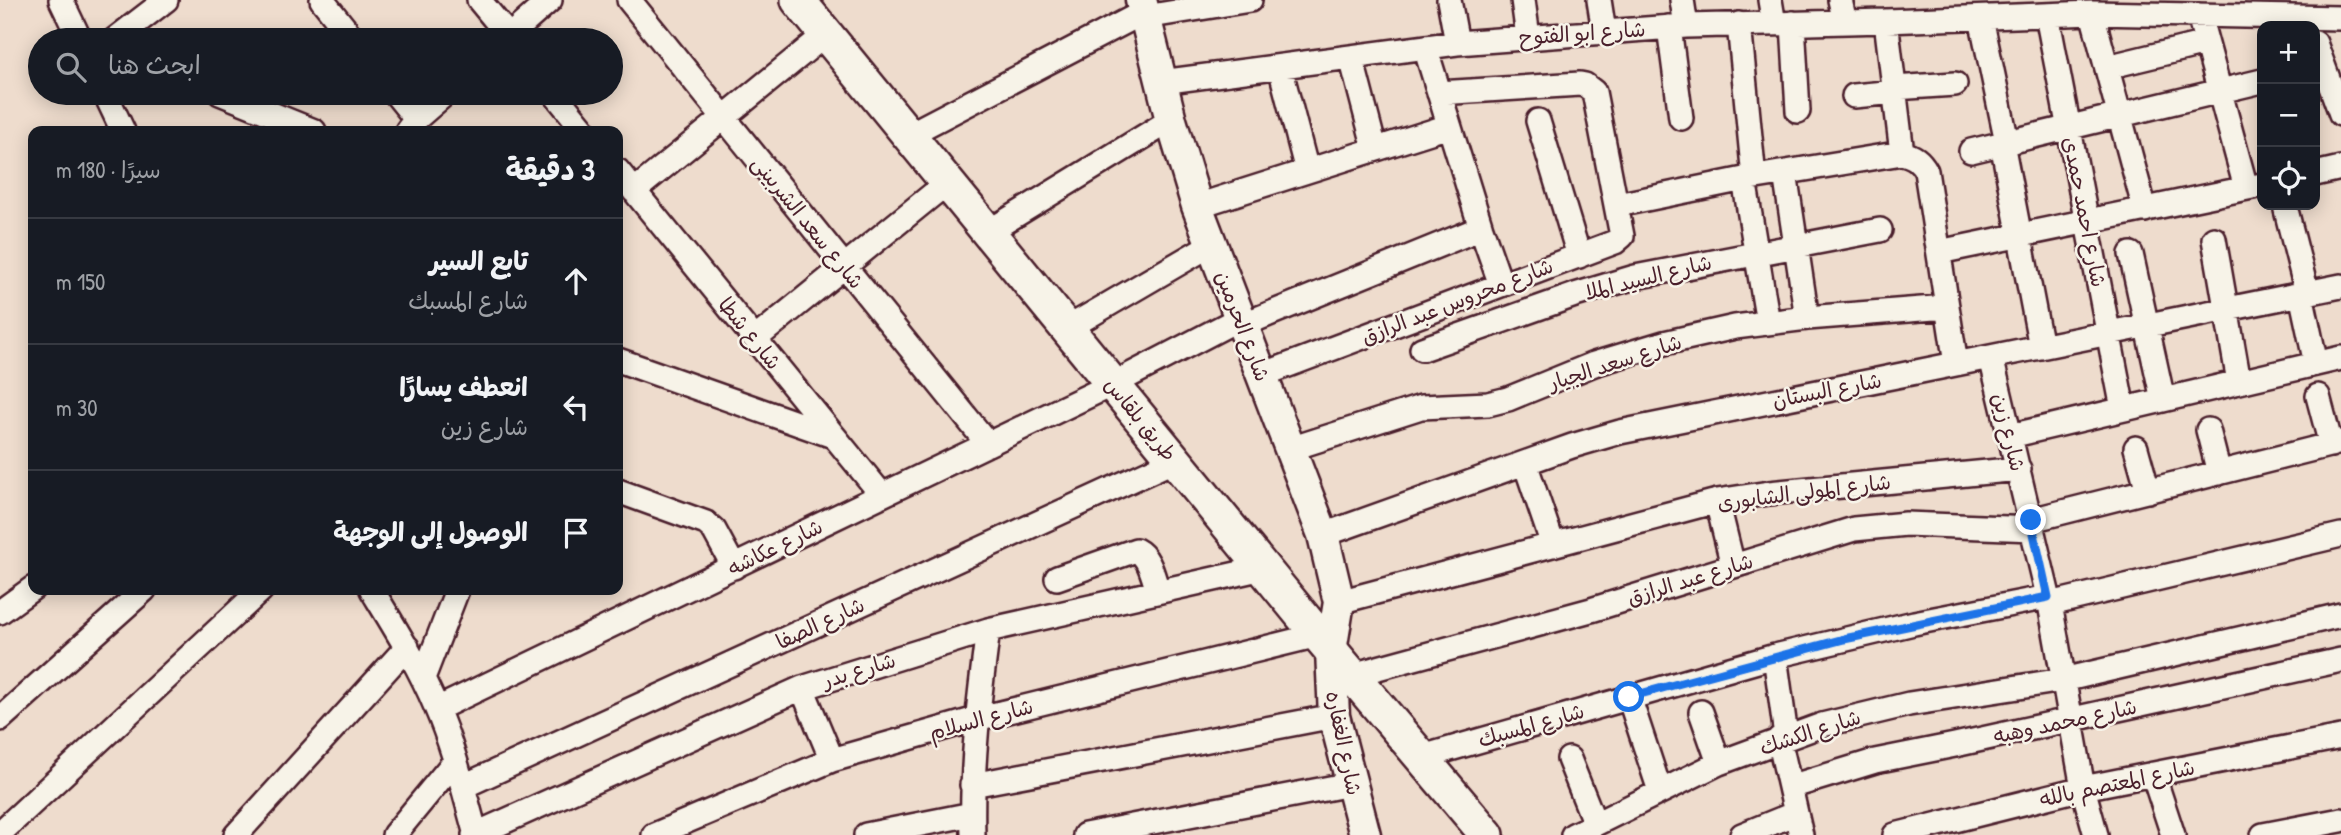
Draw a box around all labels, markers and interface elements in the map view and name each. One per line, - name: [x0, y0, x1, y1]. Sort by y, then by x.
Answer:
- street label: شارع ابو الفتوح: [1518, 14, 1646, 53]
- map controls: [2257, 21, 2320, 210]
- button: +: [2257, 21, 2320, 84]
- search box: [28, 28, 623, 105]
- text: ابحث هنا: [108, 47, 201, 82]
- icon: search: [52, 48, 90, 86]
- button: −: [2257, 84, 2320, 147]
- street label: شارع احمد حمدى: [2055, 134, 2114, 290]
- button: locate: [2257, 147, 2320, 210]
- text: 3 دقيقة: [505, 149, 595, 189]
- street label: شارع سعد الشربينى: [744, 149, 871, 295]
- text: سيرًا · 180 m: [56, 154, 161, 185]
- text: تابع السير: [429, 243, 528, 278]
- street label: شارع السيد الملا: [1581, 247, 1715, 308]
- street label: شارع محروس عبد الرازق: [1357, 251, 1558, 352]
- icon: ahead: [557, 262, 595, 300]
- text: 150 m: [56, 266, 105, 297]
- street label: شارع الحرمين: [1208, 267, 1277, 386]
- text: شارع المسبك: [408, 285, 528, 316]
- street label: شارع شطا: [711, 291, 788, 376]
- street label: شارع سعد الجيار: [1543, 327, 1686, 399]
- street label: شارع البستان: [1770, 365, 1884, 416]
- text: انعطف يسارًا: [399, 369, 528, 404]
- street label: طريق بلقاس: [1098, 371, 1184, 467]
- icon: left: [557, 388, 595, 426]
- street label: شارع زين: [1984, 390, 2033, 474]
- text: 30 m: [56, 392, 98, 423]
- text: شارع زين: [441, 411, 528, 442]
- street label: شارع المولى الشابورى: [1716, 467, 1893, 518]
- route end: [2015, 504, 2046, 535]
- street label: شارع عكاشه: [723, 512, 828, 583]
- text: الوصول إلى الوجهة: [333, 514, 528, 549]
- icon: arrive: [557, 514, 595, 552]
- street label: شارع عبد الرازق: [1623, 546, 1757, 613]
- street label: شارع الصفا: [771, 590, 869, 657]
- street label: شارع بدر: [817, 645, 899, 696]
- route start: [1613, 681, 1644, 712]
- street label: شارع الغفاره: [1318, 688, 1369, 798]
- street label: شارع السلام: [926, 691, 1037, 749]
- street label: شارع محمد وهبه: [1991, 692, 2140, 751]
- street label: شارع المسبك: [1474, 696, 1588, 755]
- street label: شارع الكشك: [1756, 702, 1865, 763]
- street label: شارع المعتصم بالله: [2037, 752, 2198, 816]

